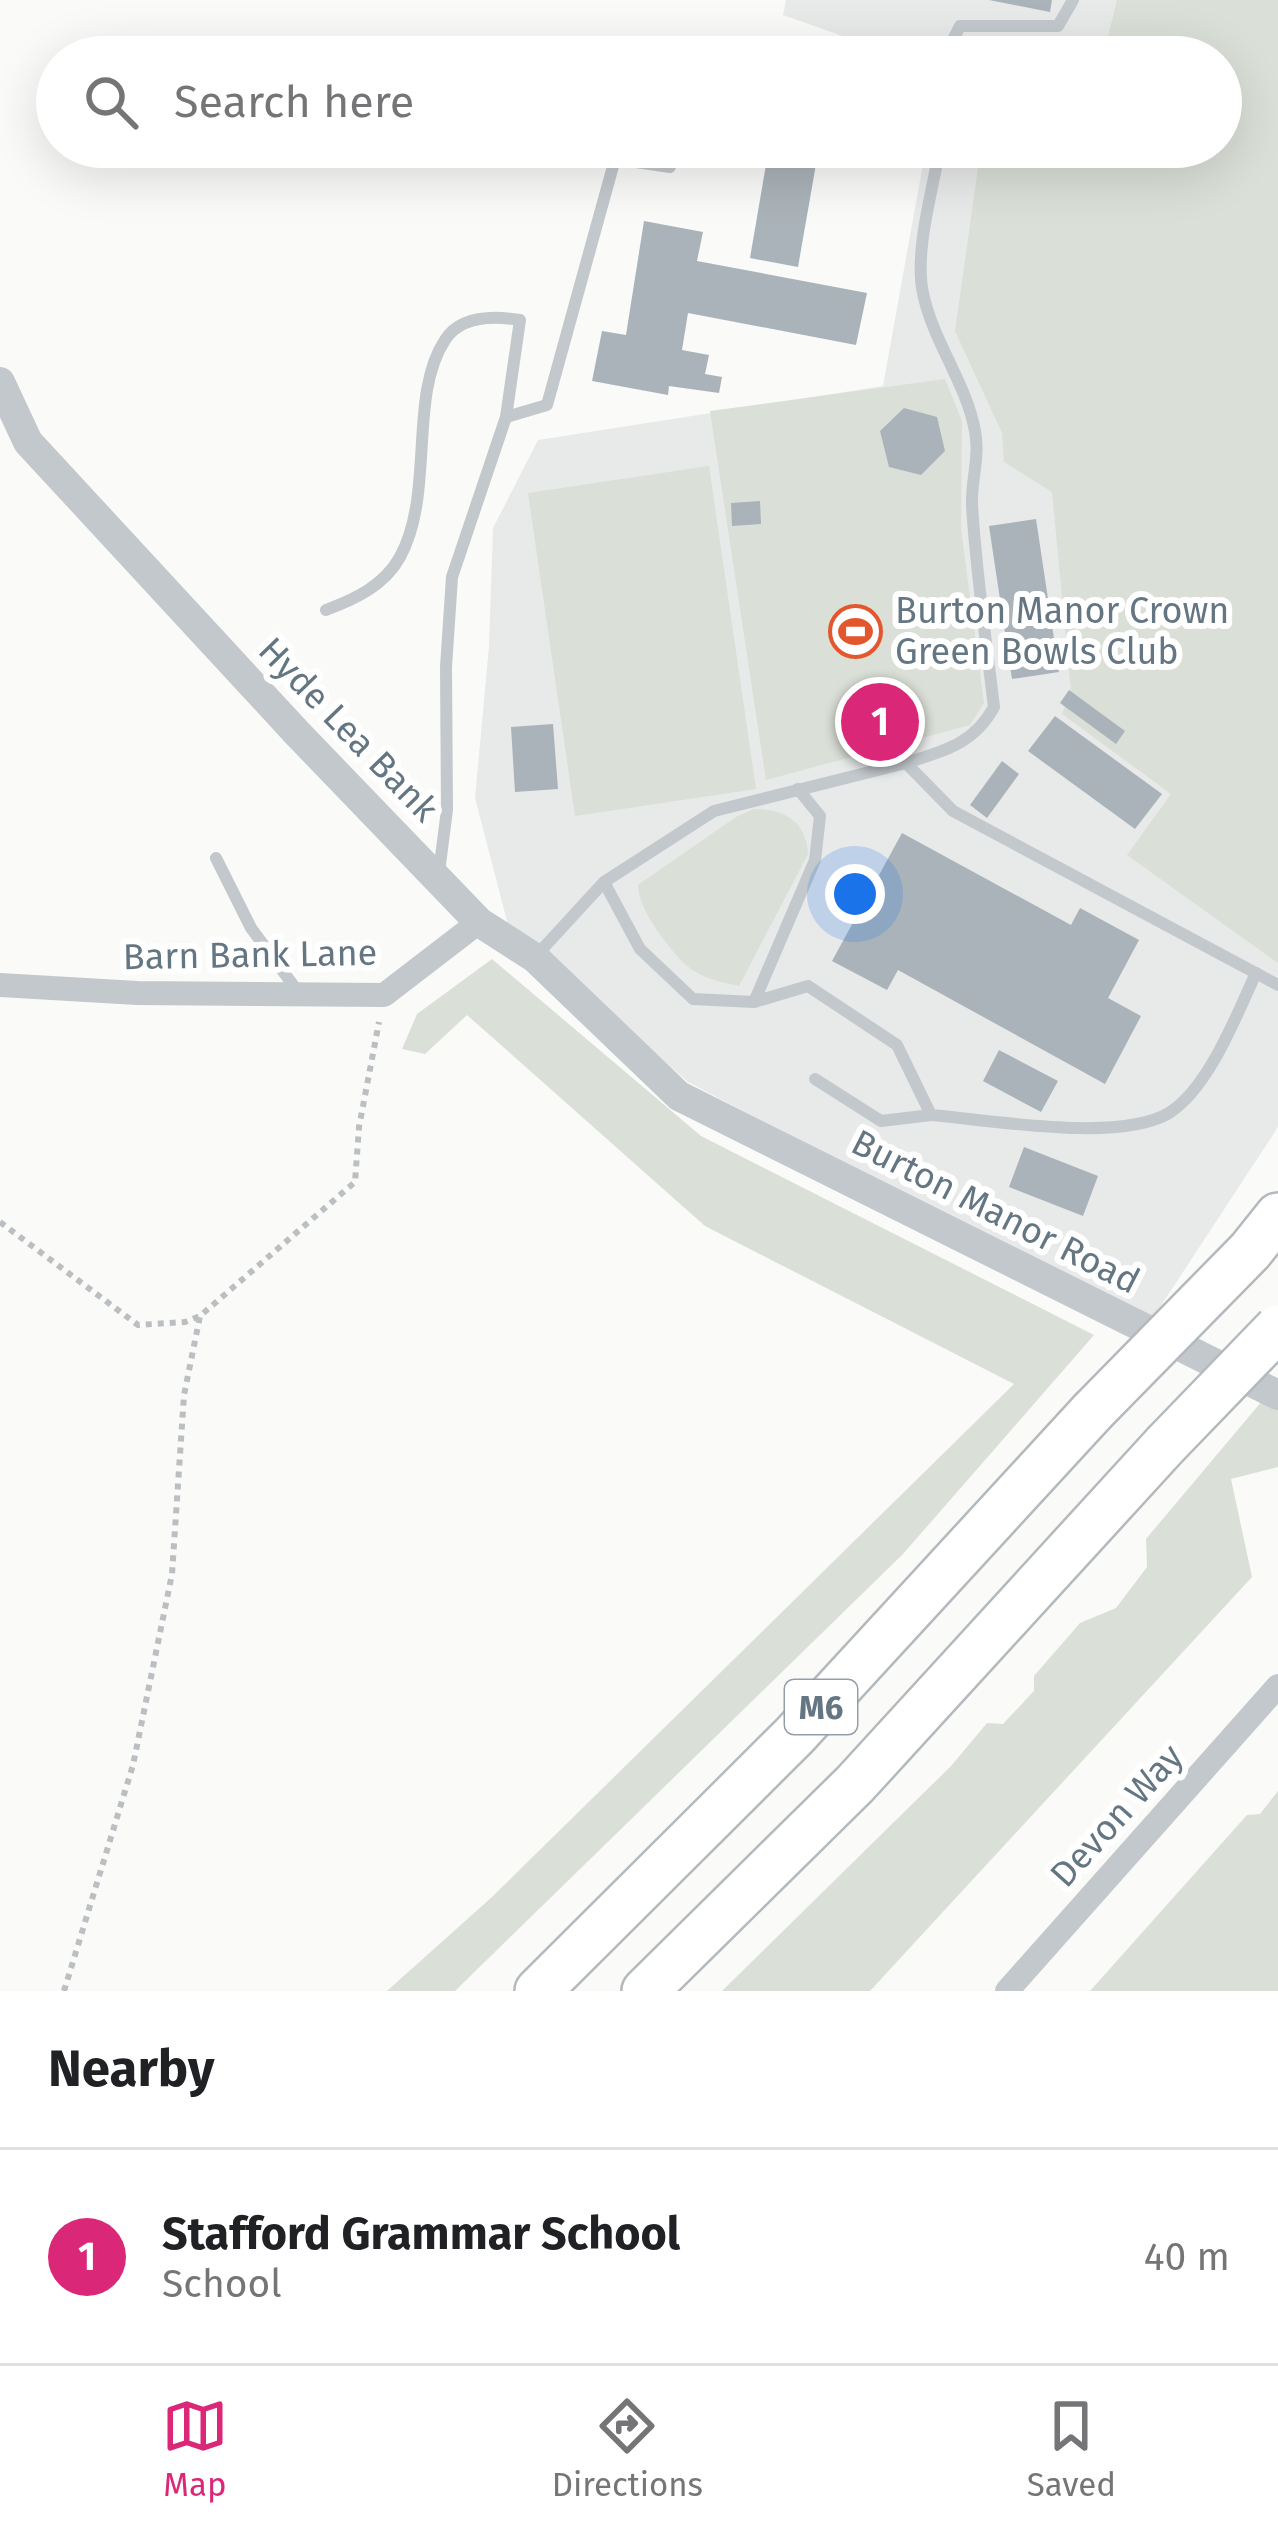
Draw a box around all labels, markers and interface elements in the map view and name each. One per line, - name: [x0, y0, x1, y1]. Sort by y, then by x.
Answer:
- search box: [36, 36, 1242, 168]
- icon: search: [78, 69, 144, 135]
- text: Search here: [174, 75, 414, 129]
- place label: Burton Manor Crown Green Bowls Club: [895, 589, 1229, 674]
- sports icon: Burton Manor Crown Green Bowls Club: [828, 603, 884, 659]
- street label: Hyde Lea Bank: [249, 628, 448, 831]
- pin: 1: [841, 677, 919, 767]
- your location: [825, 864, 885, 924]
- street label: Barn Bank Lane: [122, 931, 378, 979]
- street label: Burton Manor Road: [844, 1120, 1147, 1303]
- road number: M6: [785, 1680, 857, 1734]
- street label: Devon Way: [1041, 1735, 1193, 1896]
- text: Nearby: [48, 2038, 214, 2100]
- text: Stafford Grammar School: [162, 2207, 680, 2261]
- text: 1: [78, 2234, 96, 2280]
- text: 40 m: [1144, 2234, 1230, 2280]
- text: School: [162, 2261, 282, 2307]
- tab: Map: [162, 2393, 228, 2505]
- tab: Directions: [552, 2393, 703, 2505]
- tab: Saved: [1027, 2393, 1116, 2505]

